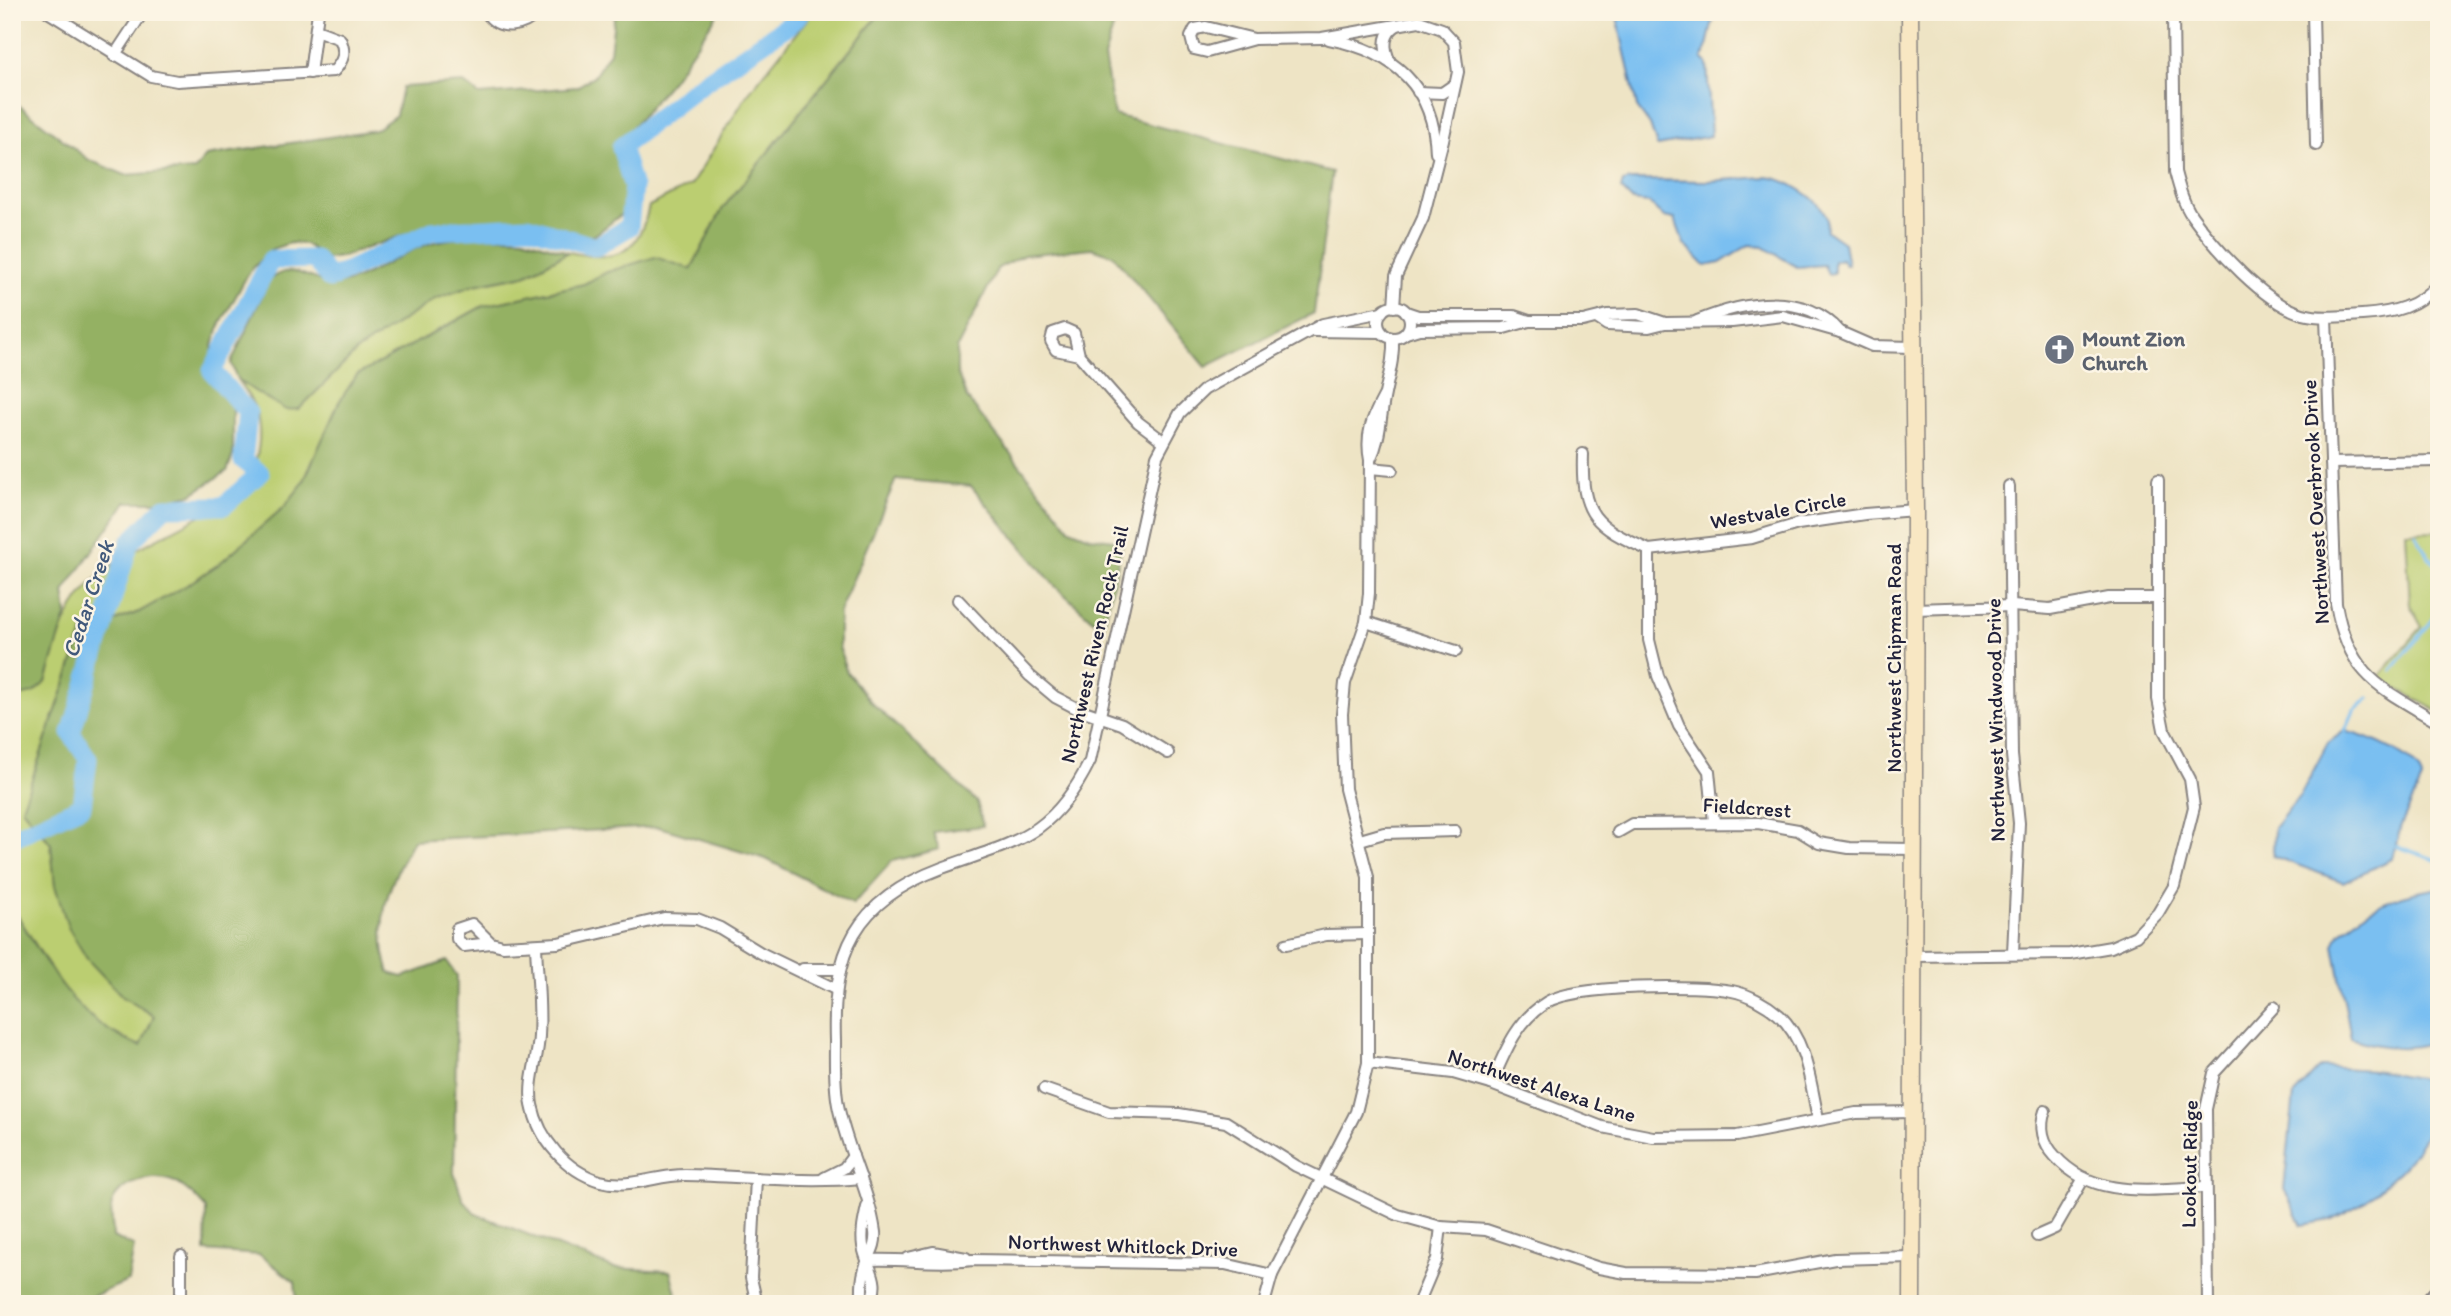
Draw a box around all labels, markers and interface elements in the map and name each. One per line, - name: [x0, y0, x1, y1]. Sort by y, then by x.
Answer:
- place label: Mount Zion Church: [2082, 326, 2185, 375]
- church icon: Mount Zion Church: [2042, 333, 2076, 367]
- street label: Northwest Overbrook Drive: [2296, 379, 2334, 625]
- street label: Westvale Circle: [1708, 486, 1848, 534]
- street label: Northwest Riven Rock Trail: [1054, 523, 1134, 765]
- water label: Cedar Creek: [56, 536, 120, 661]
- street label: Northwest Chipman Road: [1881, 543, 1906, 773]
- street label: Northwest Windwood Drive: [1980, 598, 2010, 842]
- street label: Fieldcrest: [1702, 791, 1792, 823]
- street label: Northwest Alexa Lane: [1445, 1043, 1639, 1127]
- street label: Lookout Ridge: [2175, 1100, 2203, 1228]
- street label: Northwest Whitlock Drive: [1007, 1228, 1239, 1262]

